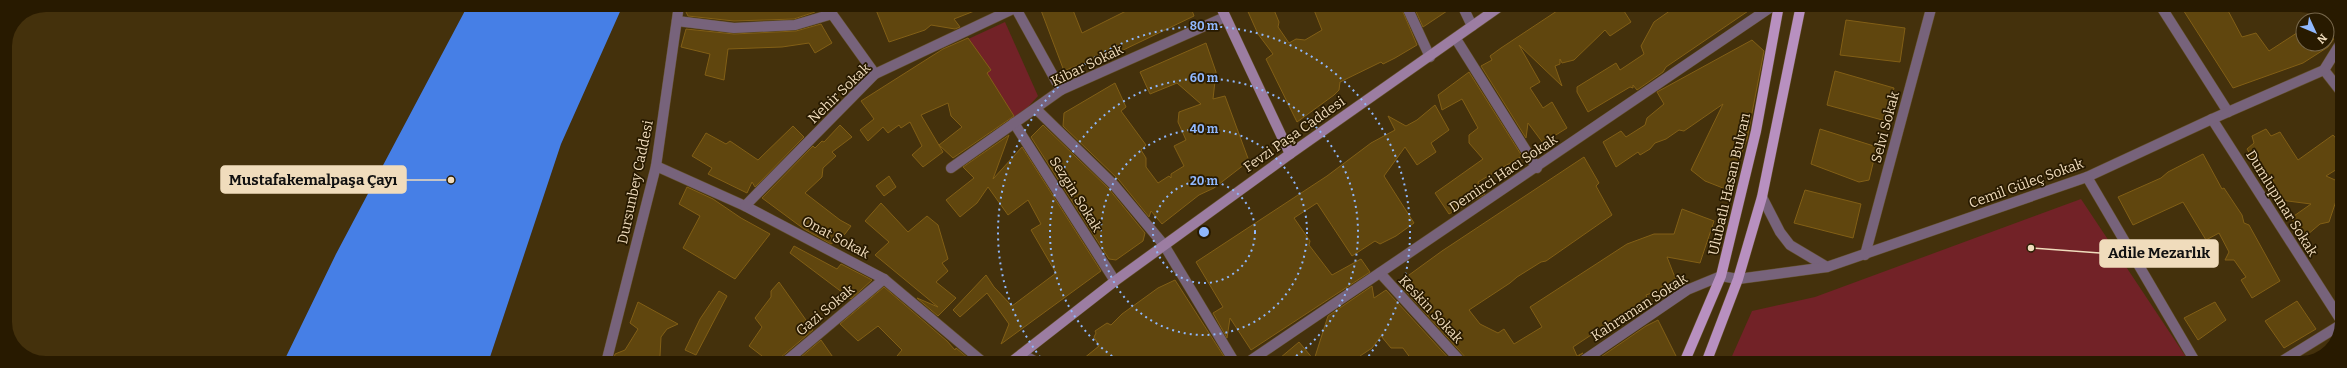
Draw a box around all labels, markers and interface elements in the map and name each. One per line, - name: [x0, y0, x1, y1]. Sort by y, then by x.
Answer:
- north arrow: [2295, 12, 2335, 52]
- text: 80 m: [1190, 19, 1219, 33]
- text: N: [2314, 31, 2329, 47]
- street label: Kibar Sokak: [1048, 41, 1126, 90]
- street label: Nehir Sokak: [805, 59, 874, 127]
- text: 60 m: [1190, 71, 1219, 85]
- street label: Selvi Sokak: [1868, 89, 1903, 165]
- street label: Fevzi Paşa Caddesi: [1240, 93, 1348, 176]
- street label: Ulubatlı Hasan Bulvarı: [1705, 111, 1754, 257]
- street label: Dursunbey Caddesi: [614, 119, 657, 246]
- text: 40 m: [1190, 122, 1219, 136]
- street label: Demirci Hacı Sokak: [1446, 131, 1561, 216]
- street label: Dumlupınar Sokak: [2242, 147, 2321, 260]
- street label: Sezgin Sokak: [1046, 154, 1105, 235]
- street label: Cemil Güleç Sokak: [1967, 155, 2086, 212]
- callout: Mustafakemalpaşa Çayı: [221, 166, 406, 193]
- text: Mustafakemalpaşa Çayı: [229, 171, 398, 189]
- text: 20 m: [1190, 174, 1219, 188]
- street label: Onat Sokak: [799, 213, 872, 262]
- centre of rings: [1197, 225, 1211, 239]
- callout: Adile Mezarlık: [2100, 240, 2218, 267]
- text: Adile Mezarlık: [2108, 244, 2210, 262]
- street label: Kahraman Sokak: [1588, 270, 1691, 345]
- street label: Keskin Sokak: [1395, 272, 1466, 347]
- street label: Gazi Sokak: [793, 281, 858, 340]

